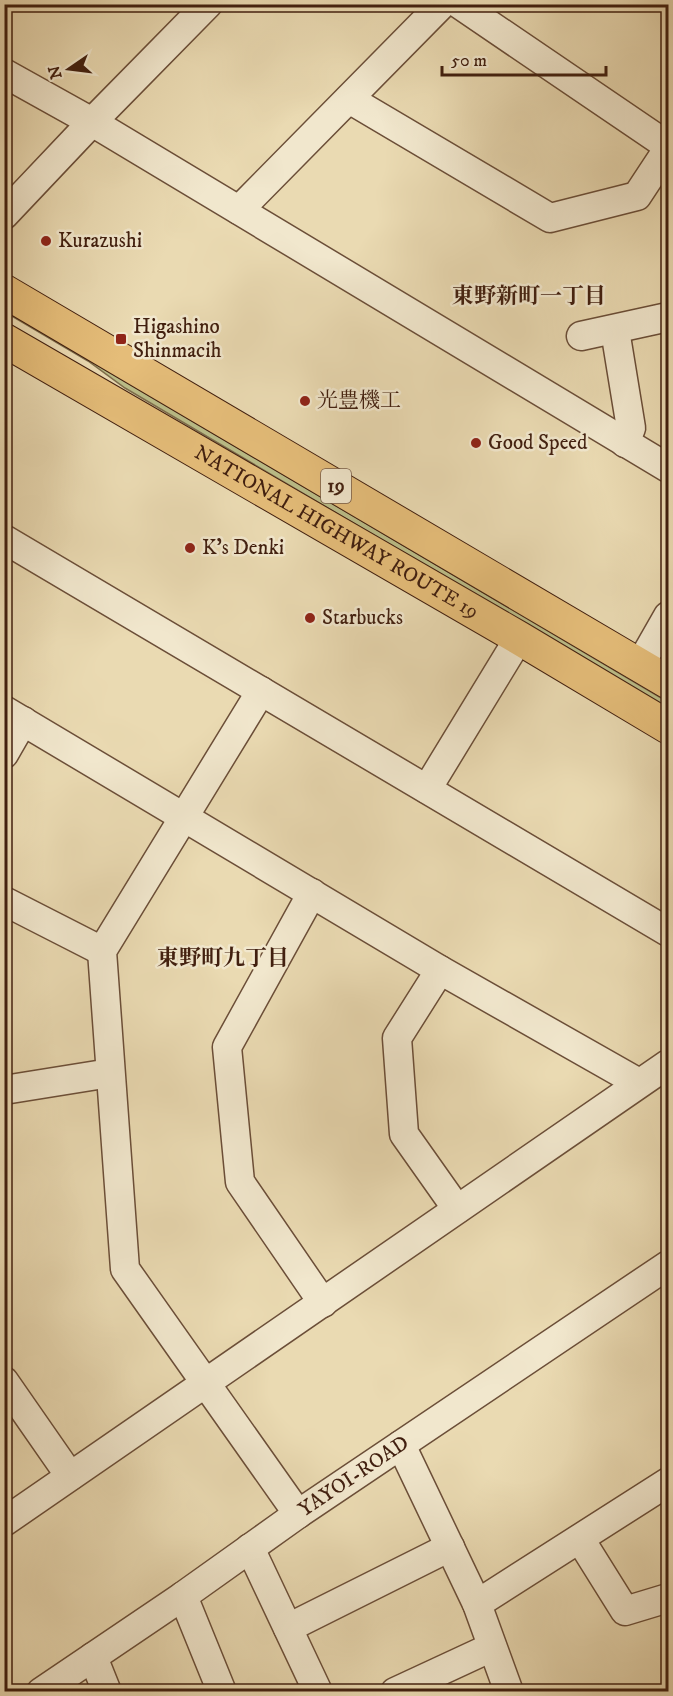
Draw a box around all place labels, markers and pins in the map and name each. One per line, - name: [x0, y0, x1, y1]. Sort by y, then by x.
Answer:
- place label: Kurazushi: [58, 228, 142, 254]
- marker: Kurazushi: [39, 234, 53, 248]
- place label: Higashino Shinmacih: [133, 314, 222, 364]
- marker: Higashino Shinmacih: [114, 332, 128, 346]
- place label: 光豊機工: [317, 388, 401, 414]
- marker: 光豊機工: [298, 394, 312, 408]
- place label: Good Speed: [488, 430, 588, 456]
- marker: Good Speed: [469, 436, 483, 450]
- place label: K's Denki: [202, 535, 284, 561]
- marker: K's Denki: [183, 541, 197, 555]
- place label: Starbucks: [322, 605, 403, 631]
- marker: Starbucks: [303, 611, 317, 625]

